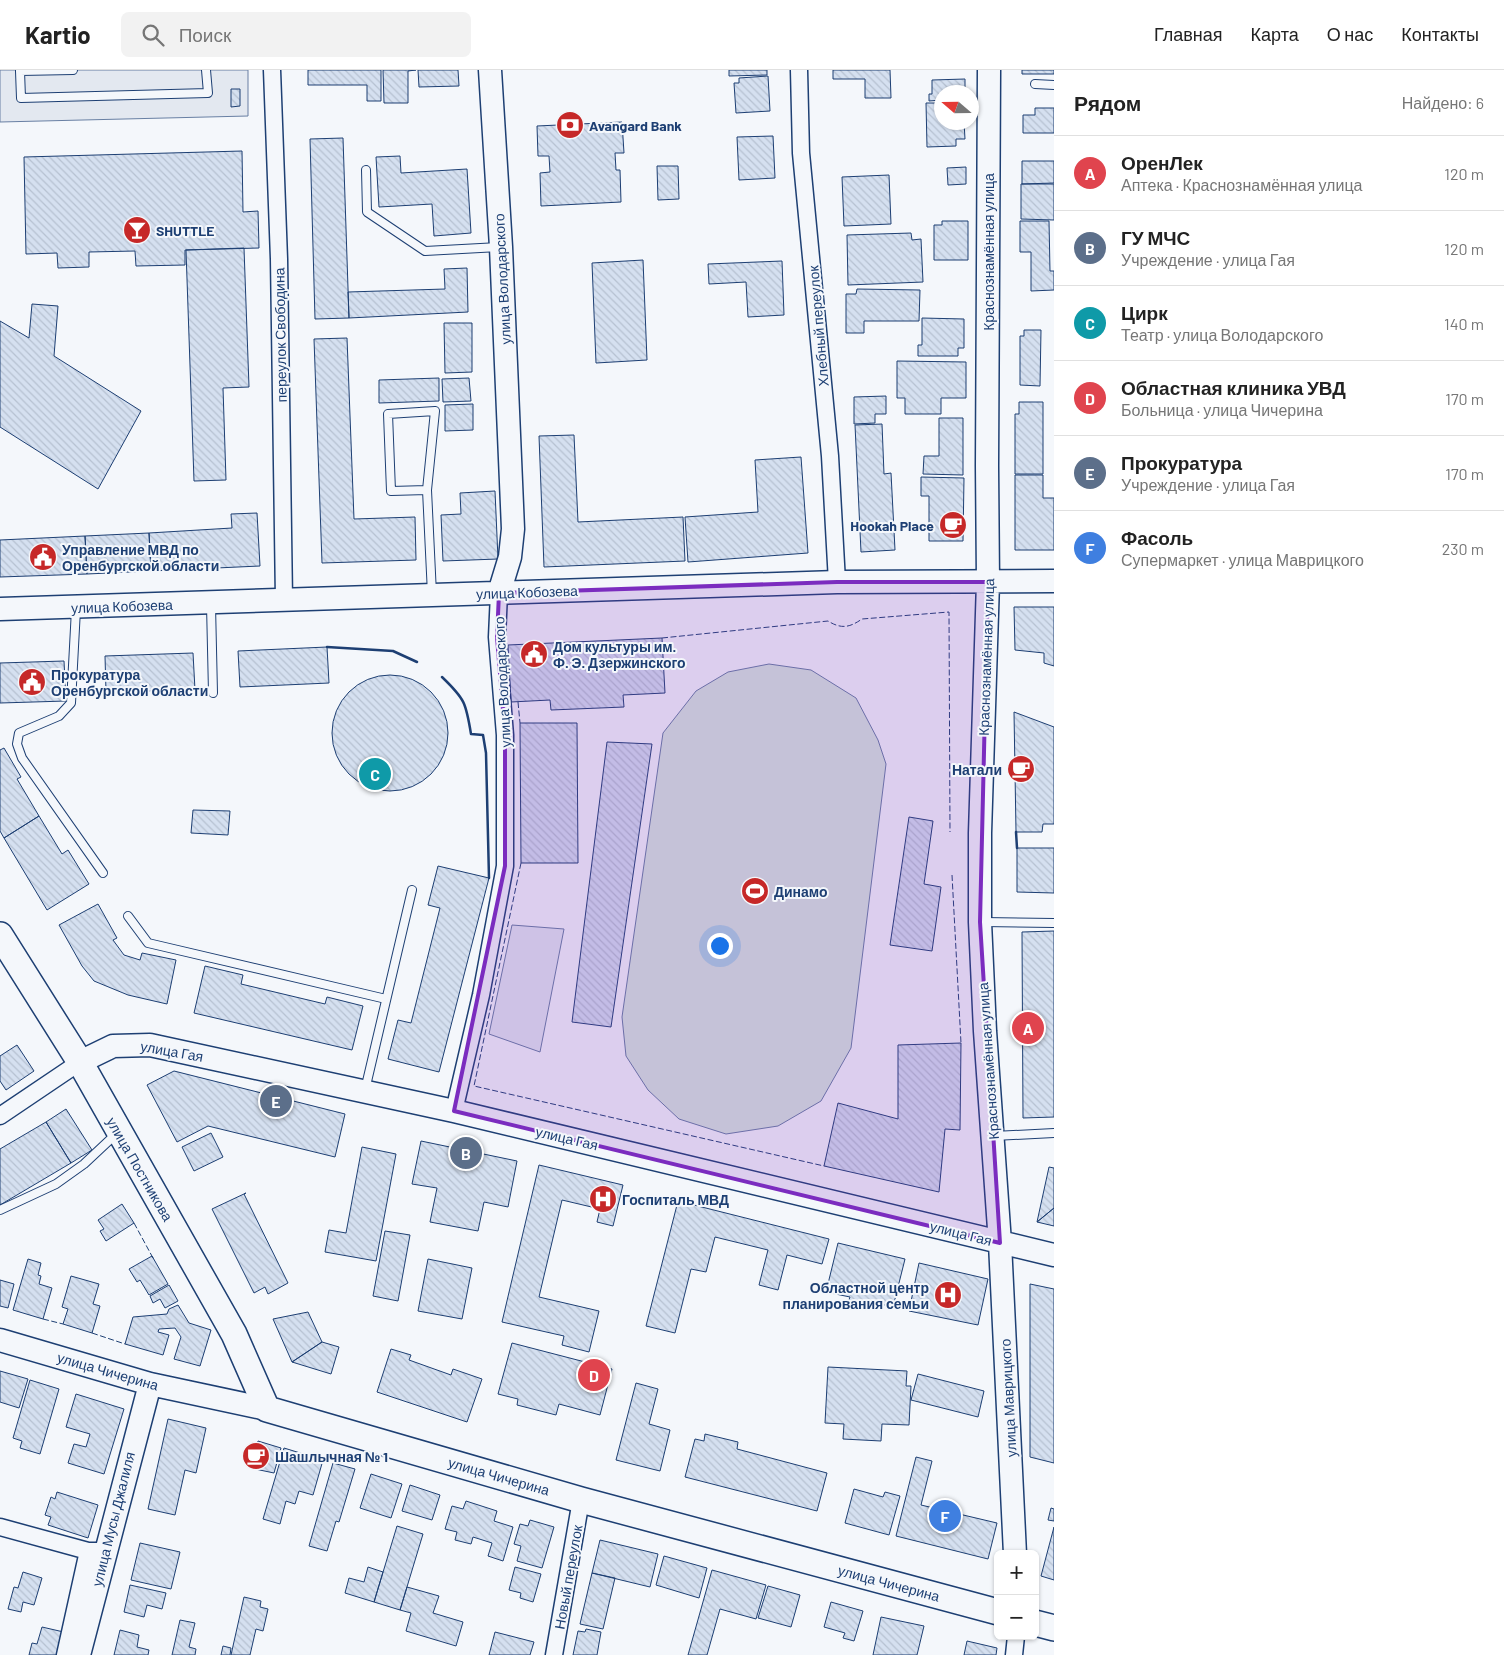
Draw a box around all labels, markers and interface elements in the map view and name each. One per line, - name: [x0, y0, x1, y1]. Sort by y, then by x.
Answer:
- search box: [121, 12, 471, 57]
- text: Kartio: [25, 20, 91, 49]
- icon: search: [139, 21, 167, 49]
- text: Поиск: [179, 23, 231, 46]
- text: Главная: [1154, 23, 1223, 45]
- text: Карта: [1251, 23, 1299, 45]
- text: О нас: [1327, 23, 1373, 45]
- text: Контакты: [1401, 23, 1479, 45]
- north arrow: [934, 85, 979, 130]
- text: Рядом: [1074, 90, 1141, 115]
- text: Найдено: 6: [1402, 93, 1484, 112]
- bank icon: Avangard Bank: [555, 110, 585, 140]
- place label: Avangard Bank: [589, 117, 682, 134]
- text: ОренЛек: [1121, 151, 1203, 174]
- text: A: [1085, 164, 1095, 183]
- text: 120 m: [1444, 164, 1484, 183]
- street label: Краснознамённая улица: [980, 173, 997, 331]
- text: Аптека · Краснознамённая улица: [1121, 175, 1362, 194]
- street label: улица Володарского: [490, 213, 514, 345]
- bar icon: SHUTTLE: [122, 215, 152, 245]
- place label: SHUTTLE: [156, 222, 215, 239]
- text: ГУ МЧС: [1121, 226, 1190, 249]
- text: B: [1085, 239, 1095, 258]
- text: 120 m: [1444, 239, 1484, 258]
- text: Учреждение · улица Гая: [1121, 250, 1295, 269]
- street label: Хлебный переулок: [804, 264, 832, 387]
- street label: переулок Свободина: [270, 267, 290, 402]
- text: Цирк: [1121, 301, 1168, 324]
- text: C: [1085, 314, 1095, 333]
- text: 140 m: [1444, 314, 1484, 333]
- text: Театр · улица Володарского: [1121, 325, 1323, 344]
- text: Областная клиника УВД: [1121, 376, 1346, 399]
- text: D: [1085, 389, 1095, 408]
- text: 170 m: [1445, 389, 1484, 408]
- text: Больница · улица Чичерина: [1121, 400, 1323, 419]
- text: Прокуратура: [1121, 451, 1242, 474]
- text: E: [1085, 464, 1095, 483]
- text: 170 m: [1445, 464, 1484, 483]
- text: Учреждение · улица Гая: [1121, 475, 1295, 494]
- cafe icon: Hookah Place: [938, 510, 968, 540]
- place label: Hookah Place: [850, 517, 934, 534]
- text: Фасоль: [1121, 526, 1193, 549]
- text: F: [1086, 539, 1094, 558]
- text: 230 m: [1442, 539, 1484, 558]
- place label: Управление МВД по Оренбургской области: [62, 541, 219, 574]
- public building icon: Управление МВД по Оренбургской области: [28, 542, 58, 572]
- text: Супермаркет · улица Маврицкого: [1121, 550, 1364, 569]
- street label: Краснознамённая улица: [975, 578, 997, 736]
- street label: улица Кобозева: [476, 582, 578, 602]
- street label: улица Кобозева: [71, 596, 173, 616]
- street label: улица Володарского: [490, 616, 514, 748]
- place label: Дом культуры им. Ф. Э. Дзержинского: [553, 638, 686, 671]
- public building icon: Дом культуры им. Ф. Э. Дзержинского: [519, 639, 549, 669]
- place label: Прокуратура Оренбургской области: [51, 666, 208, 699]
- public building icon: Прокуратура Оренбургской области: [17, 667, 47, 697]
- cafe icon: Натали: [1006, 754, 1036, 784]
- pin: C: [359, 755, 391, 793]
- place label: Натали: [952, 761, 1002, 778]
- sports icon: Динамо: [740, 876, 770, 906]
- place label: Динамо: [774, 883, 828, 900]
- your location: [707, 933, 733, 959]
- street label: Краснознамённая улица: [974, 982, 1002, 1140]
- pin: A: [1012, 1009, 1044, 1047]
- street label: улица Гая: [139, 1037, 205, 1065]
- pin: E: [260, 1082, 292, 1120]
- street label: улица Постникова: [103, 1114, 177, 1224]
- street label: улица Гая: [534, 1123, 600, 1153]
- pin: B: [450, 1134, 482, 1172]
- hospital icon: Госпиталь МВД: [588, 1184, 618, 1214]
- place label: Госпиталь МВД: [622, 1191, 729, 1208]
- street label: улица Гая: [928, 1217, 994, 1249]
- place label: Областной центр планирования семьи: [783, 1279, 929, 1312]
- hospital icon: Областной центр планирования семьи: [933, 1280, 963, 1310]
- street label: улица Маврицкого: [996, 1338, 1020, 1458]
- street label: улица Чичерина: [55, 1348, 161, 1394]
- pin: D: [578, 1356, 610, 1394]
- cafe icon: Шашлычная № 1: [241, 1441, 271, 1471]
- place label: Шашлычная № 1: [275, 1448, 388, 1465]
- street label: улица Мусы Джалиля: [88, 1450, 138, 1588]
- street label: улица Чичерина: [446, 1453, 552, 1499]
- pin: F: [929, 1497, 961, 1535]
- street label: Новый переулок: [550, 1523, 586, 1631]
- map controls: [994, 1550, 1039, 1640]
- button: +: [994, 1550, 1039, 1595]
- street label: улица Чичерина: [836, 1561, 942, 1605]
- button: −: [994, 1595, 1039, 1640]

